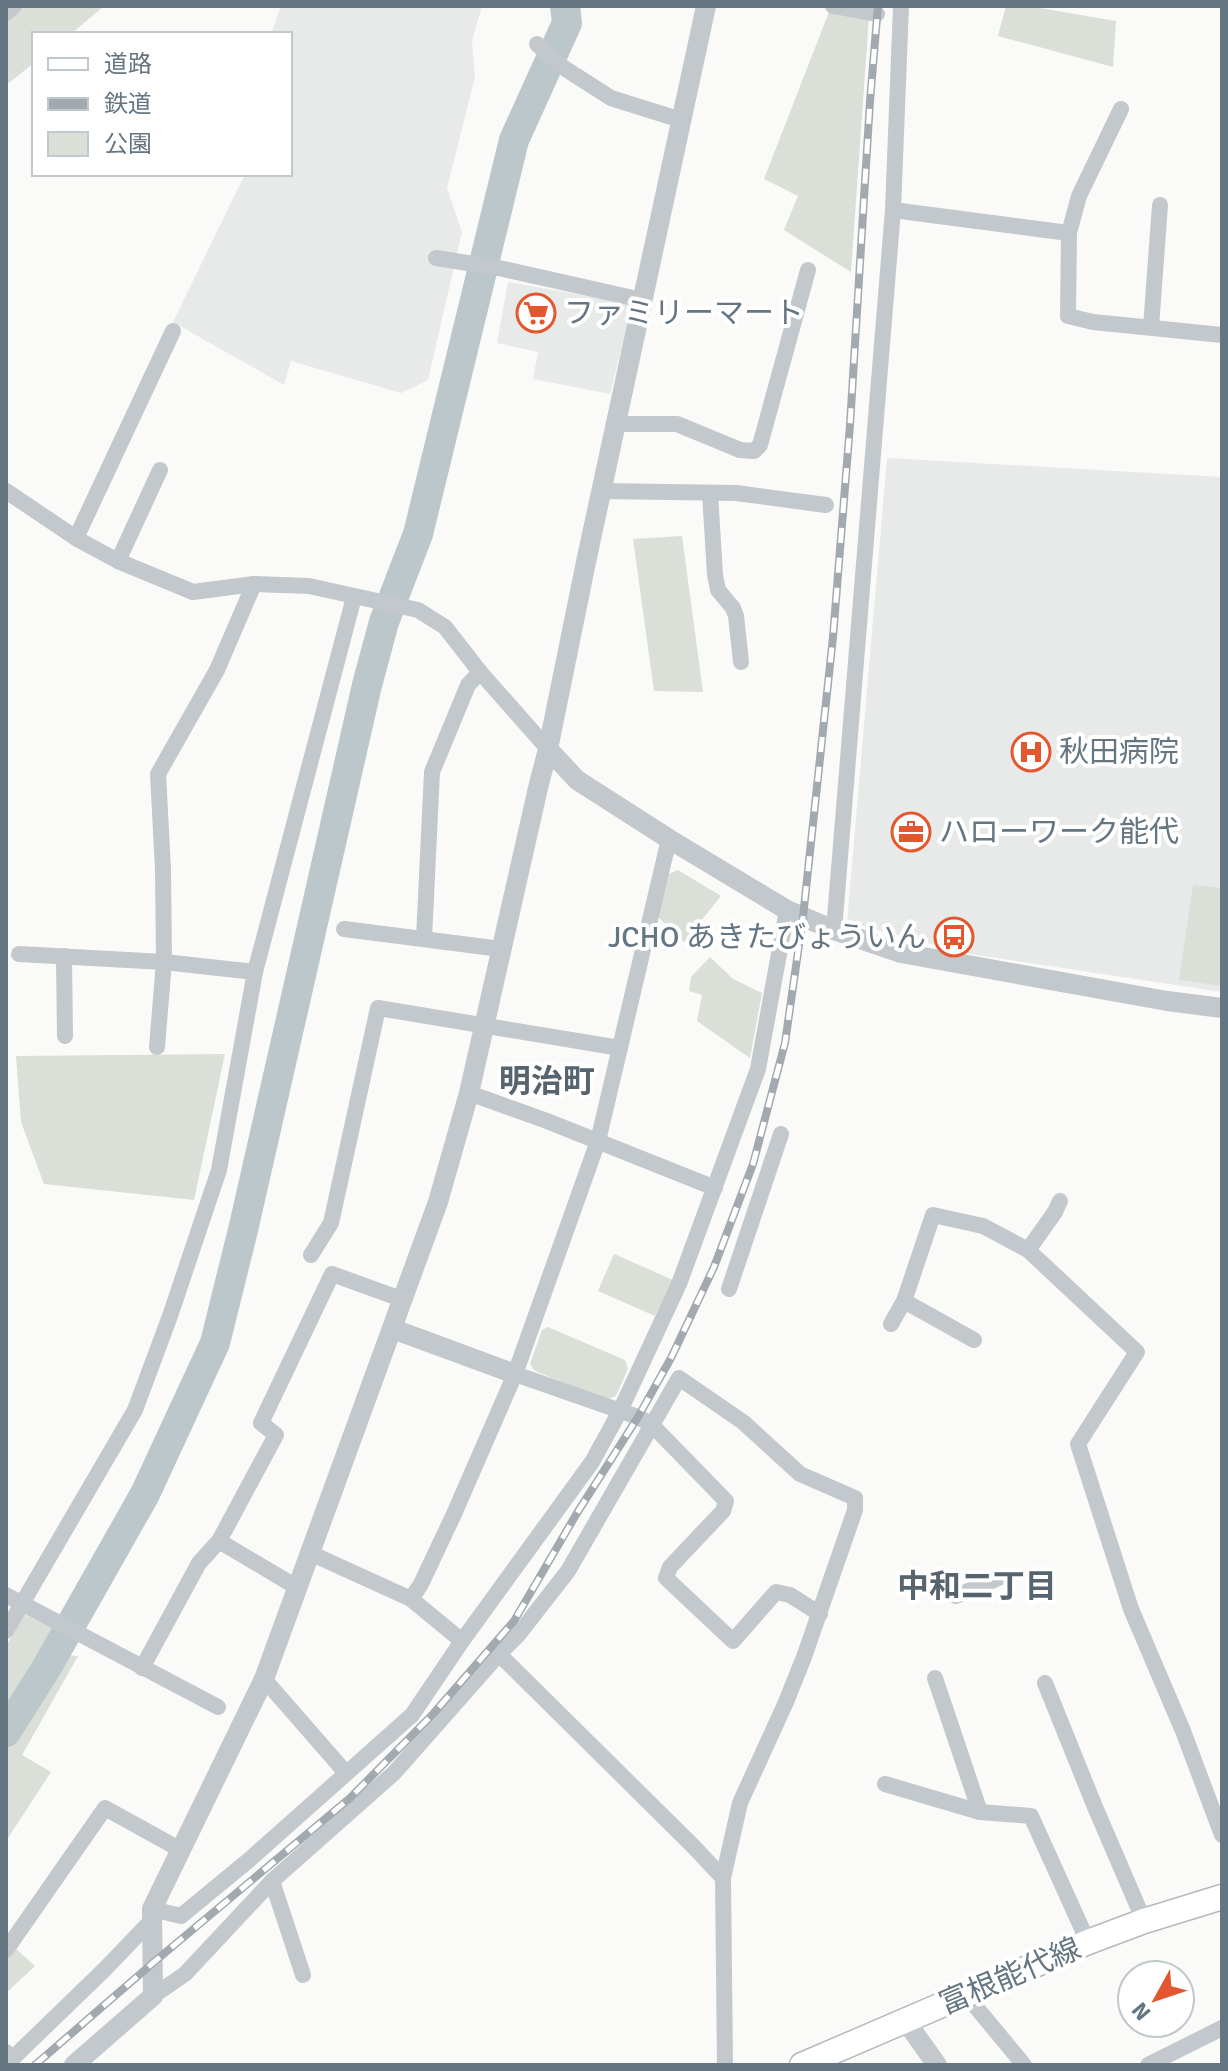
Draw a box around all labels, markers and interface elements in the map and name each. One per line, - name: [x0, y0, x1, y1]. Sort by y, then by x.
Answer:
- legend: [32, 32, 292, 176]
- text: 道路: [104, 49, 152, 79]
- text: 鉄道: [104, 89, 152, 119]
- text: 公園: [104, 129, 152, 159]
- supermarket icon: ファミリーマート: [515, 292, 557, 334]
- place label: ファミリーマート: [564, 295, 804, 332]
- hospital icon: 秋田病院: [1010, 731, 1052, 773]
- place label: 秋田病院: [1059, 734, 1179, 771]
- office icon: ハローワーク能代: [890, 811, 932, 853]
- place label: ハローワーク能代: [939, 814, 1179, 851]
- bus stop icon: JCHO あきたびょういん: [933, 916, 975, 958]
- place label: JCHO あきたびょういん: [608, 919, 926, 956]
- district label: 明治町: [499, 1062, 595, 1101]
- district label: 中和二丁目: [897, 1567, 1057, 1606]
- street label: 富根能代線: [934, 1930, 1086, 2023]
- north arrow: [1116, 1959, 1196, 2039]
- text: N: [1126, 1997, 1156, 2026]

